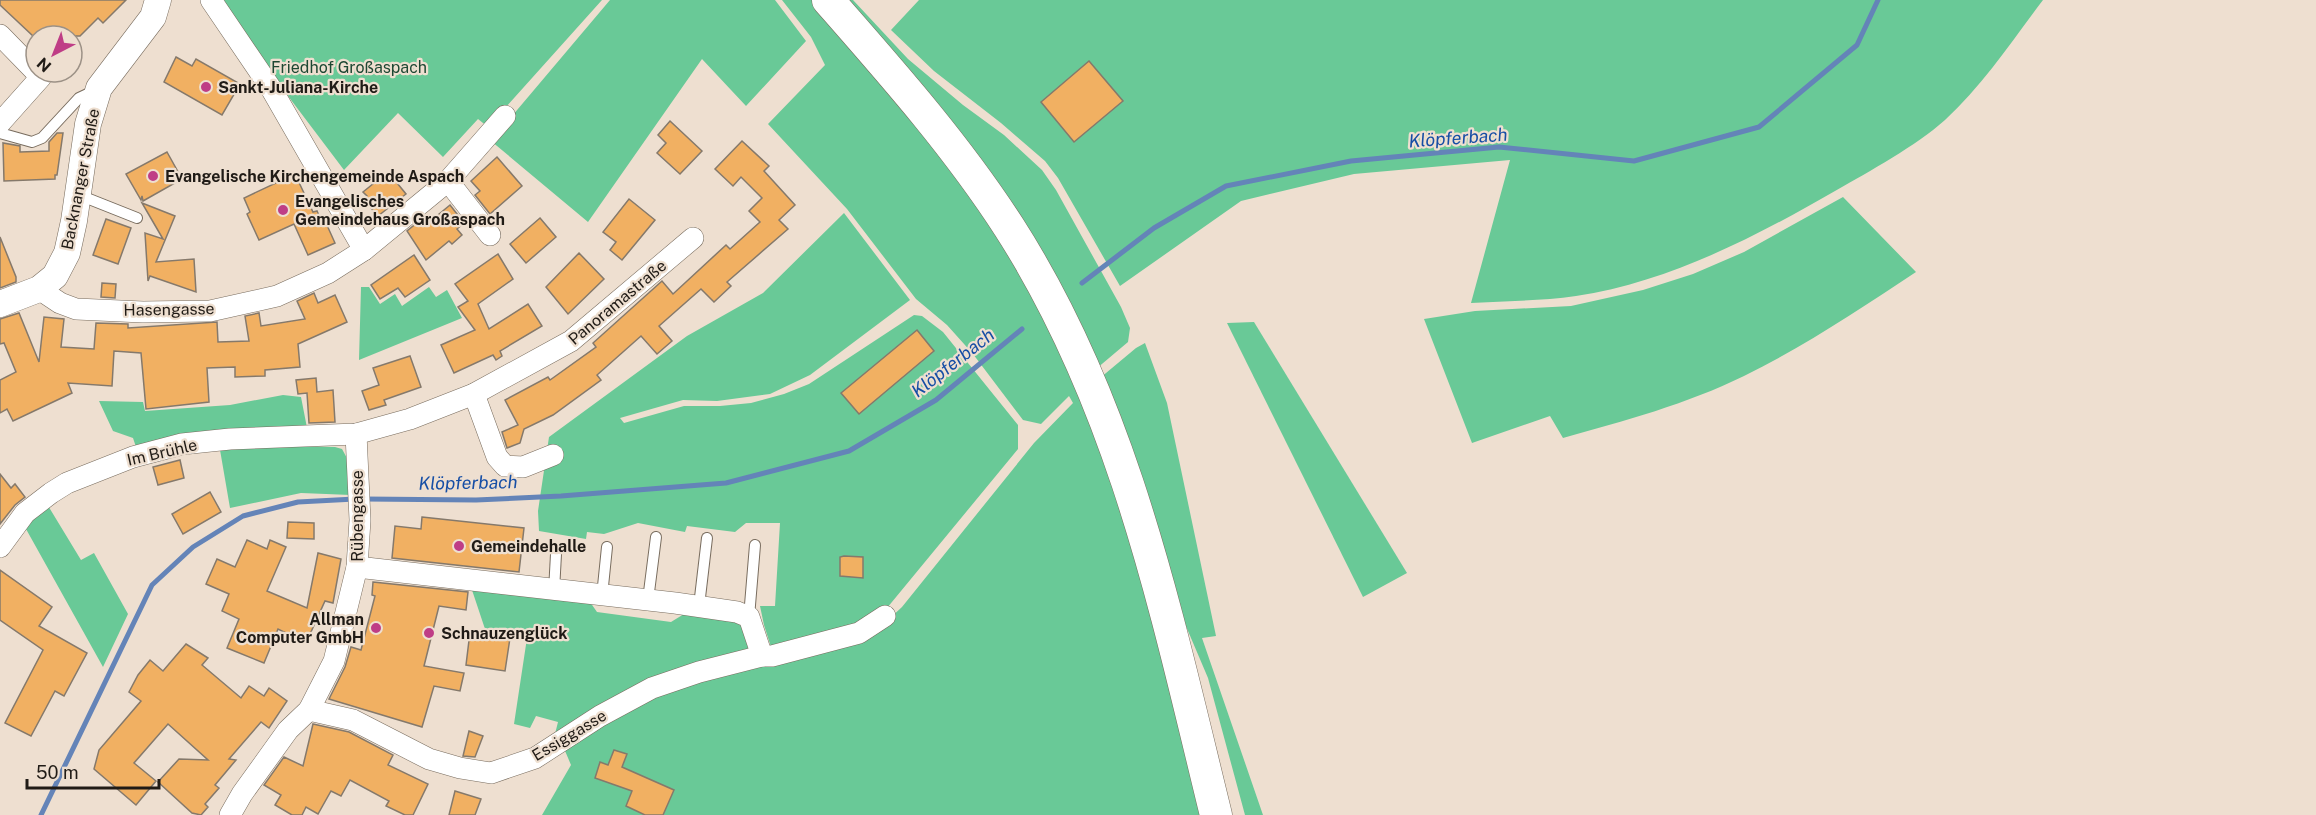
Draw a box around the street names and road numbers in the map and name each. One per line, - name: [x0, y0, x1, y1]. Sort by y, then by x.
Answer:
- street label: Backnanger Straße: [57, 107, 103, 251]
- street label: Panoramastraße: [564, 256, 670, 349]
- street label: Hasengasse: [123, 299, 215, 320]
- street label: Im Brühle: [125, 435, 199, 470]
- street label: Rübengasse: [348, 470, 367, 562]
- street label: Essiggasse: [529, 706, 610, 765]

